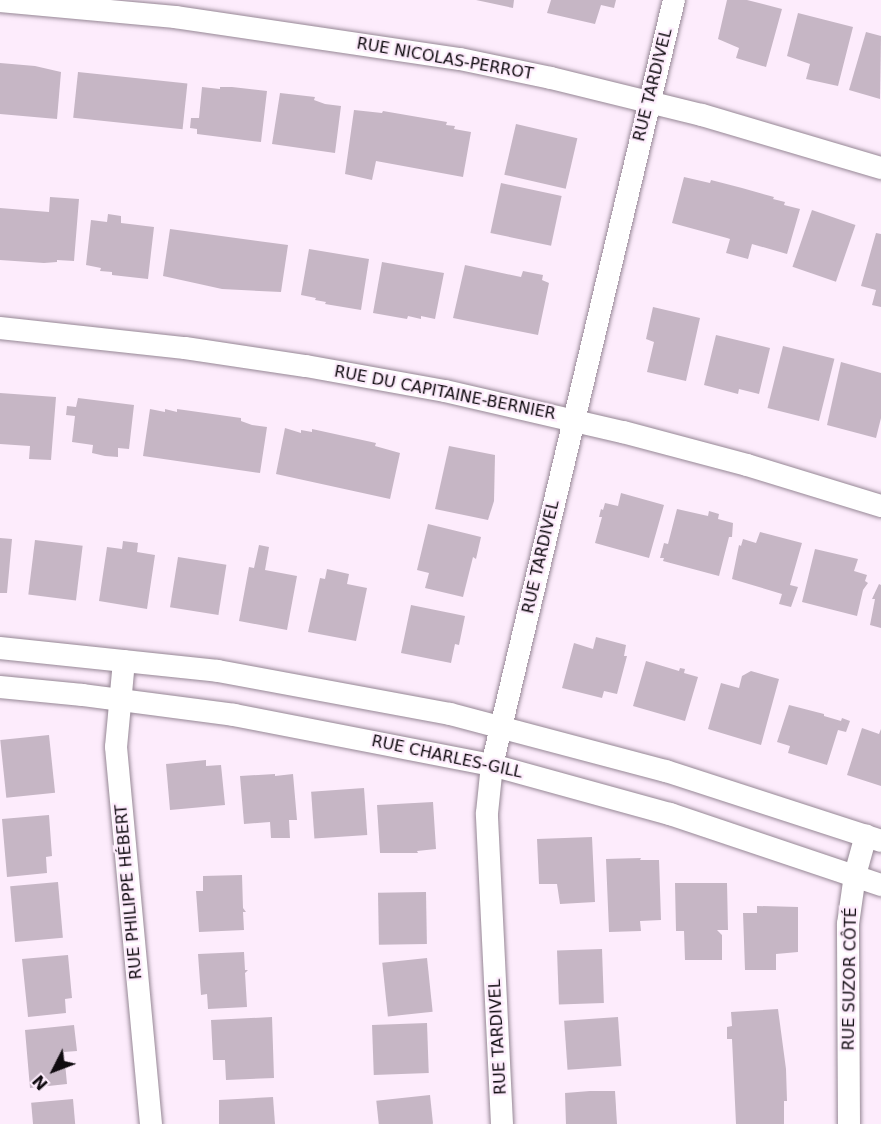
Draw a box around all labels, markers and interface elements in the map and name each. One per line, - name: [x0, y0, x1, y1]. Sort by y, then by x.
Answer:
- street label: RUE TARDIVEL: [630, 27, 676, 143]
- street label: RUE NICOLAS-PERROT: [355, 34, 535, 84]
- street label: RUE DU CAPITAINE-BERNIER: [333, 362, 557, 424]
- street label: RUE TARDIVEL: [519, 499, 563, 615]
- street label: RUE CHARLES-GILL: [370, 732, 524, 782]
- street label: RUE PHILIPPE HÉBERT: [112, 804, 146, 980]
- street label: RUE SUZOR CÔTÉ: [839, 907, 861, 1051]
- street label: RUE TARDIVEL: [485, 979, 511, 1095]
- north arrow: [24, 1040, 84, 1100]
- text: N: [29, 1071, 52, 1094]

